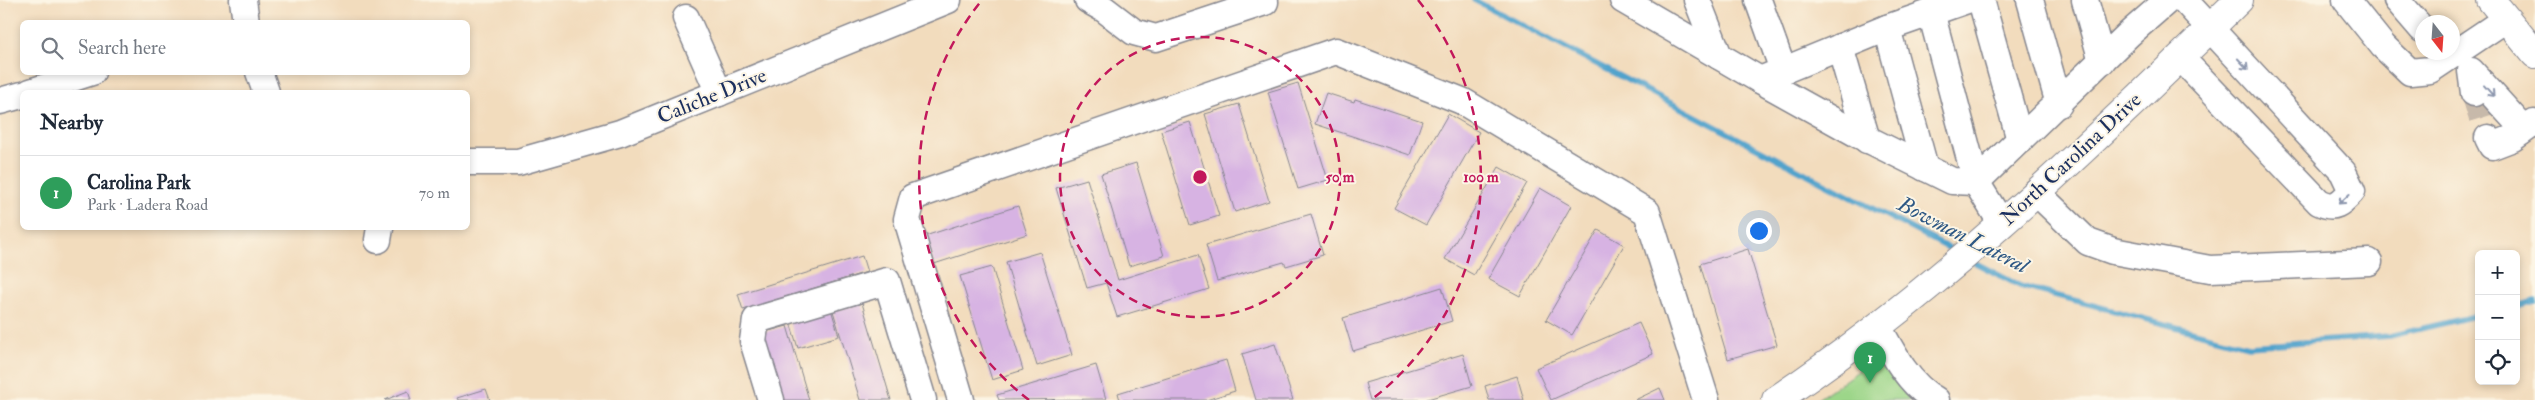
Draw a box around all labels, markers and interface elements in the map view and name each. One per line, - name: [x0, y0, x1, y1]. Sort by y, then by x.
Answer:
- north arrow: [2415, 15, 2460, 60]
- search box: [20, 20, 470, 75]
- icon: search: [38, 34, 66, 62]
- text: Search here: [78, 36, 166, 60]
- one-way arrow: [2237, 58, 2249, 71]
- street label: Caliche Drive: [653, 62, 771, 130]
- one-way arrow: [2483, 84, 2495, 97]
- street label: North Carolina Drive: [1995, 87, 2147, 231]
- text: Nearby: [40, 109, 103, 136]
- centre of rings: [1191, 168, 1209, 186]
- text: 50 m: [1326, 168, 1355, 187]
- text: 100 m: [1463, 168, 1499, 187]
- text: Carolina Park: [87, 171, 191, 195]
- text: 1: [53, 183, 59, 203]
- text: 70 m: [419, 183, 450, 203]
- water label: Bowman Lateral: [1892, 190, 2034, 281]
- one-way arrow: [2338, 193, 2350, 205]
- text: Park · Ladera Road: [87, 195, 208, 215]
- your location: [1746, 218, 1772, 244]
- map controls: [2475, 250, 2520, 385]
- button: +: [2475, 250, 2520, 295]
- button: −: [2475, 295, 2520, 340]
- button: locate: [2475, 340, 2520, 385]
- pin: 1: [1854, 342, 1886, 383]

